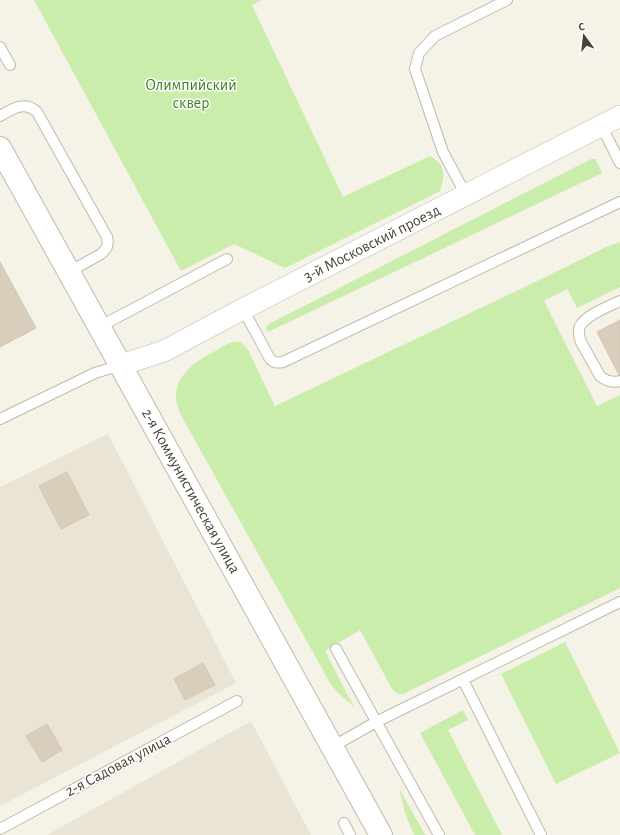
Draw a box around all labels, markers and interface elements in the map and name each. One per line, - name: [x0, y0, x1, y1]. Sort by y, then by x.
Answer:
- north arrow: [564, 16, 604, 56]
- text: С: [577, 21, 586, 33]
- park label: Олимпийский сквер: [145, 77, 237, 111]
- street label: 3-й Московский проезд: [301, 202, 443, 284]
- street label: 2-я Коммунистическая улица: [138, 406, 243, 577]
- street label: 2-я Садовая улица: [63, 731, 174, 800]

